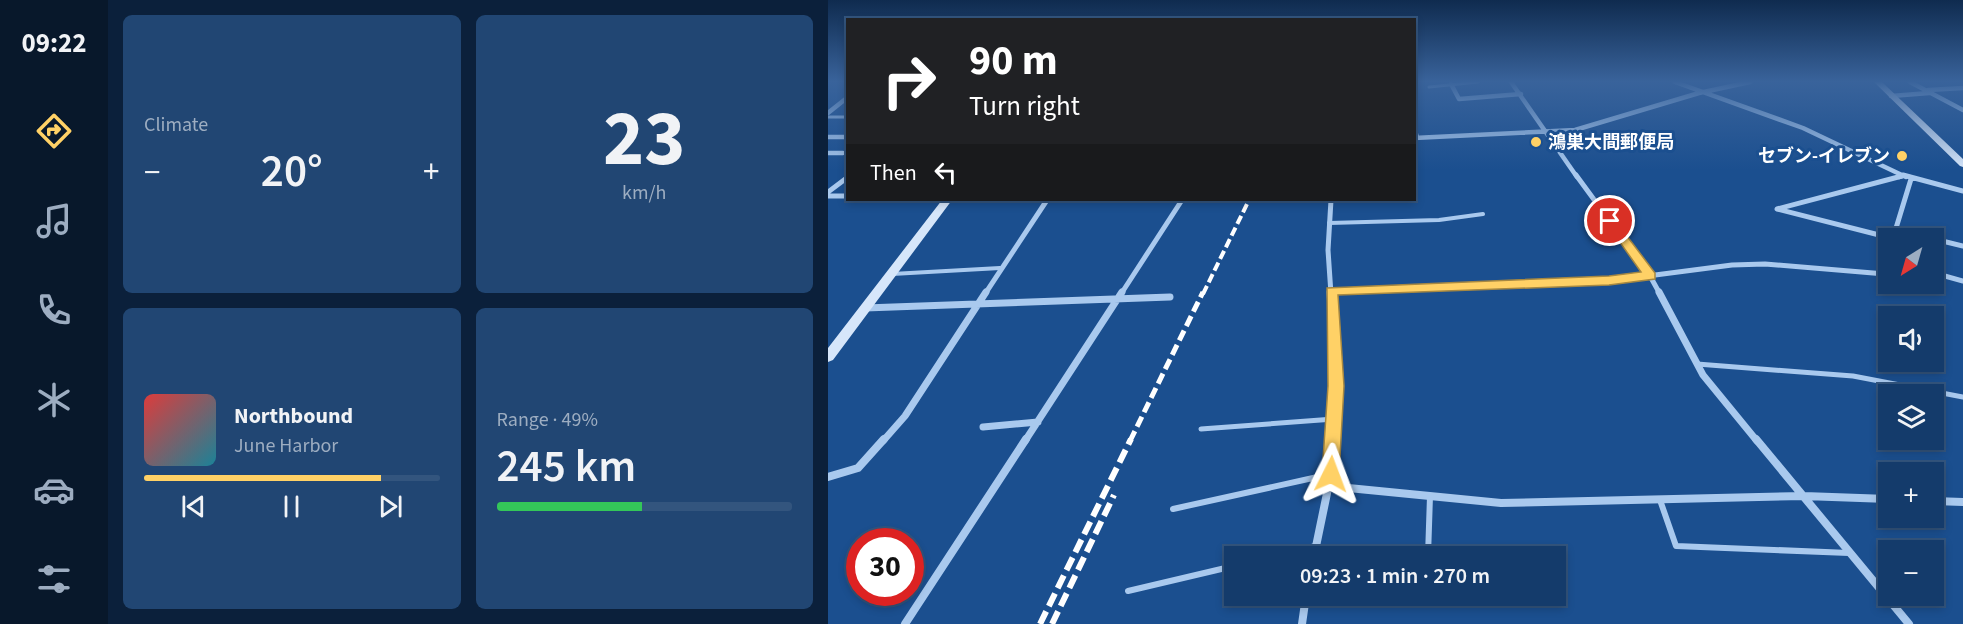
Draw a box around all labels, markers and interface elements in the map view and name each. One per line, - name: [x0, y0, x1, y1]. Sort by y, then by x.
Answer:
- text: 09:22: [21, 24, 87, 63]
- text: 90 m: [969, 31, 1058, 91]
- icon: right: [870, 42, 948, 120]
- text: 23: [603, 84, 685, 195]
- text: Turn right: [969, 87, 1080, 126]
- icon: directions: [33, 110, 75, 152]
- text: Climate: [144, 111, 208, 139]
- place label: 鴻巣大間郵便局: [1548, 130, 1674, 155]
- marker: 鴻巣大間郵便局: [1529, 135, 1543, 149]
- text: 20°: [261, 140, 323, 204]
- place label: セブン-イレブン: [1758, 144, 1890, 169]
- text: −: [144, 149, 160, 196]
- text: +: [423, 149, 440, 196]
- marker: セブン-イレブン: [1895, 149, 1909, 163]
- icon: left: [929, 156, 962, 189]
- text: Then: [870, 157, 917, 189]
- text: km/h: [622, 179, 666, 207]
- pin: [1584, 195, 1635, 246]
- icon: music: [33, 200, 75, 242]
- icon: arrive: [1593, 204, 1626, 237]
- north arrow: [1878, 228, 1944, 294]
- map controls: [1878, 228, 1944, 606]
- icon: phone: [33, 289, 75, 331]
- button: sound: [1878, 306, 1944, 372]
- icon: climate: [33, 379, 75, 421]
- button: layers: [1878, 384, 1944, 450]
- text: Northbound: [234, 400, 353, 432]
- text: Range · 49%: [497, 406, 598, 434]
- text: June Harbor: [234, 432, 338, 460]
- text: 245 km: [497, 435, 636, 499]
- position arrow: [1299, 442, 1363, 506]
- button: +: [1878, 462, 1944, 528]
- icon: car: [33, 469, 75, 511]
- icon: previous: [177, 490, 210, 523]
- icon: pause: [275, 490, 308, 523]
- icon: next: [374, 490, 407, 523]
- speed limit sign: 30: [846, 528, 924, 606]
- button: −: [1878, 540, 1944, 606]
- icon: filters: [33, 558, 75, 600]
- text: 09:23 · 1 min · 270 m: [1300, 560, 1490, 592]

